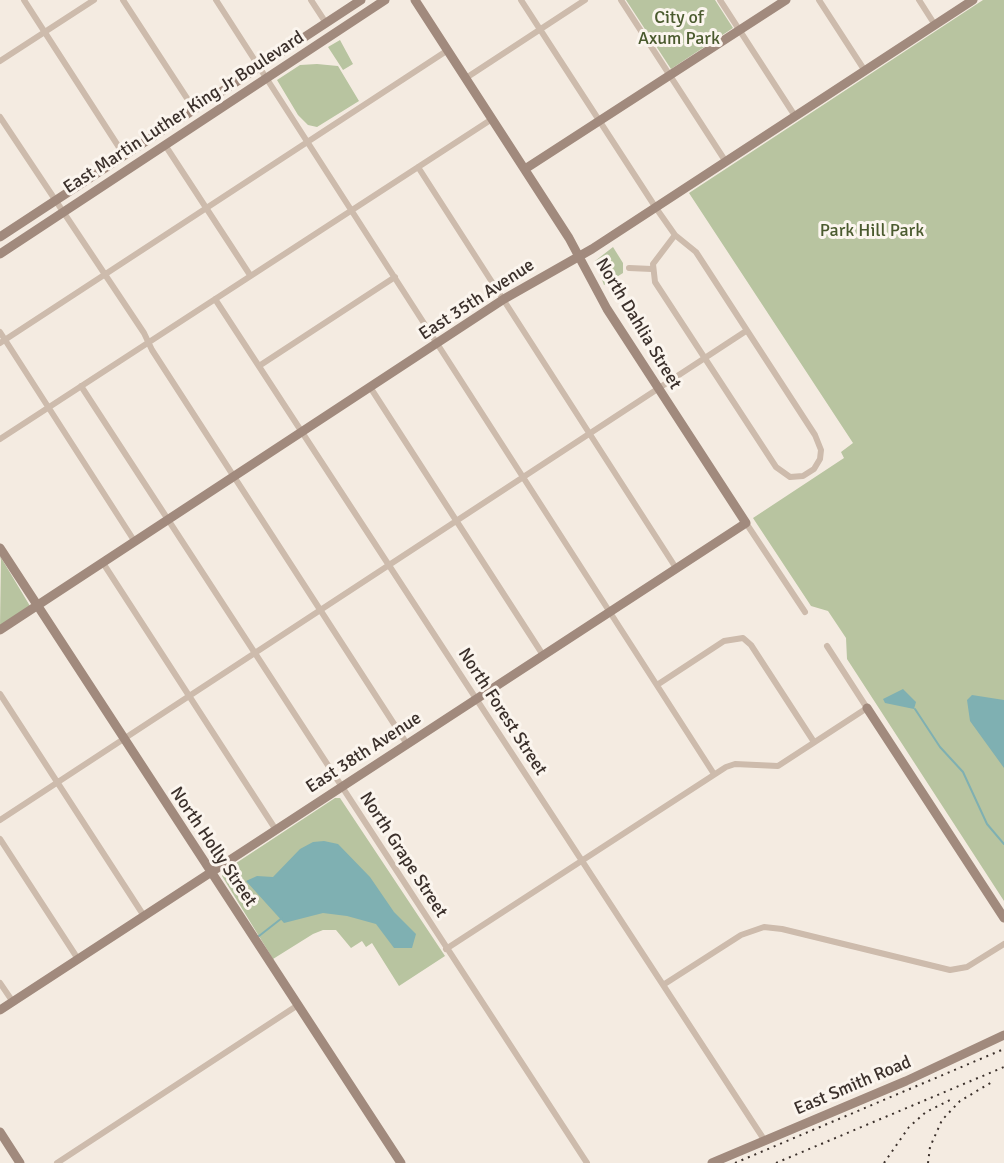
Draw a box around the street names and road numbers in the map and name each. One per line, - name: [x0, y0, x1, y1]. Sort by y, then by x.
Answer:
- street label: East Martin Luther King Jr Boulevard: [60, 27, 308, 199]
- street label: East 35th Avenue: [415, 255, 539, 345]
- street label: North Dahlia Street: [590, 255, 686, 393]
- street label: North Forest Street: [453, 644, 551, 780]
- street label: East 38th Avenue: [302, 708, 426, 798]
- street label: North Holly Street: [165, 783, 261, 911]
- street label: North Grape Street: [354, 788, 452, 922]
- street label: East Smith Road: [791, 1052, 915, 1120]

